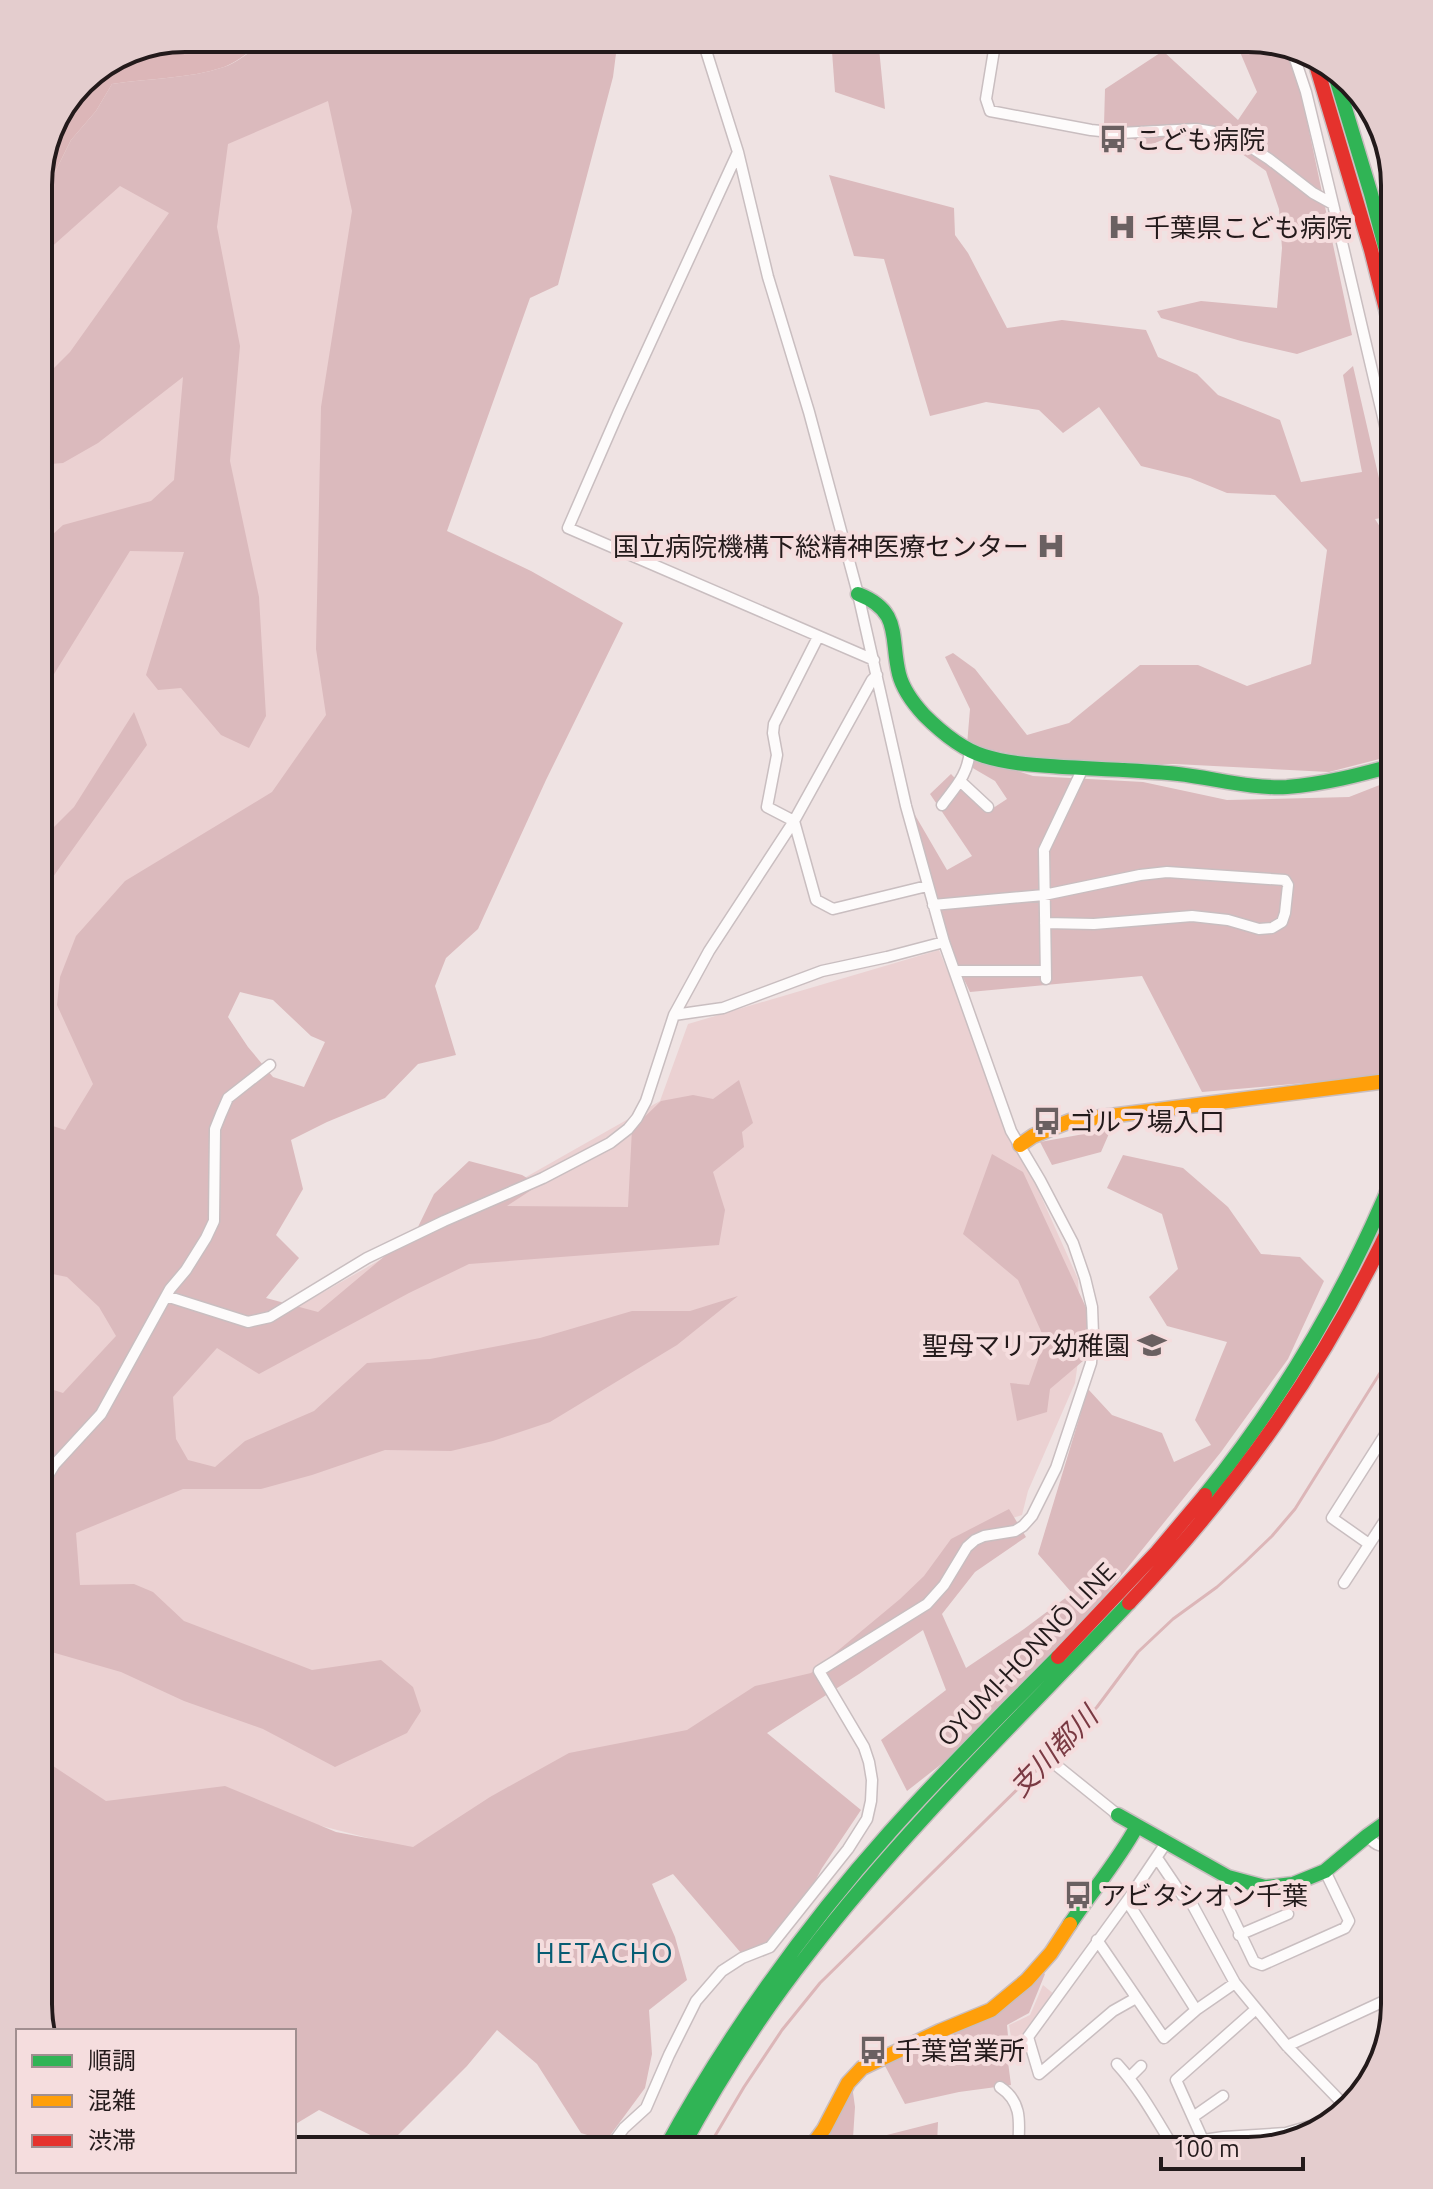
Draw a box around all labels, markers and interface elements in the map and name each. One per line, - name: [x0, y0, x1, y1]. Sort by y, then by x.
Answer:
- bus stop icon: こども病院: [1098, 124, 1128, 154]
- place label: こども病院: [1135, 125, 1265, 154]
- hospital icon: 千葉県こども病院: [1107, 212, 1137, 242]
- place label: 千葉県こども病院: [1144, 213, 1352, 242]
- hospital icon: 国立病院機構下総精神医療センター: [1036, 531, 1066, 561]
- place label: 国立病院機構下総精神医療センター: [613, 532, 1029, 561]
- bus stop icon: ゴルフ場入口: [1032, 1106, 1062, 1136]
- place label: ゴルフ場入口: [1069, 1107, 1225, 1136]
- school or university icon: 聖母マリア幼稚園: [1137, 1330, 1167, 1360]
- place label: 聖母マリア幼稚園: [922, 1331, 1130, 1360]
- street label: OYUMI-HONNŌ LINE: [931, 1556, 1121, 1752]
- water label: 支川都川: [1003, 1698, 1105, 1802]
- bus stop icon: アビタシオン千葉: [1063, 1880, 1093, 1910]
- place label: アビタシオン千葉: [1100, 1881, 1308, 1910]
- district label: HETACHO: [535, 1937, 675, 1968]
- legend: [16, 2029, 296, 2173]
- bus stop icon: 千葉営業所: [858, 2035, 888, 2065]
- place label: 千葉営業所: [895, 2036, 1025, 2065]
- text: 順調: [88, 2047, 136, 2074]
- text: 混雑: [88, 2087, 136, 2114]
- scale bar: [1161, 2121, 1303, 2171]
- text: 渋滞: [88, 2127, 136, 2154]
- text: 100 m: [1173, 2135, 1240, 2162]

